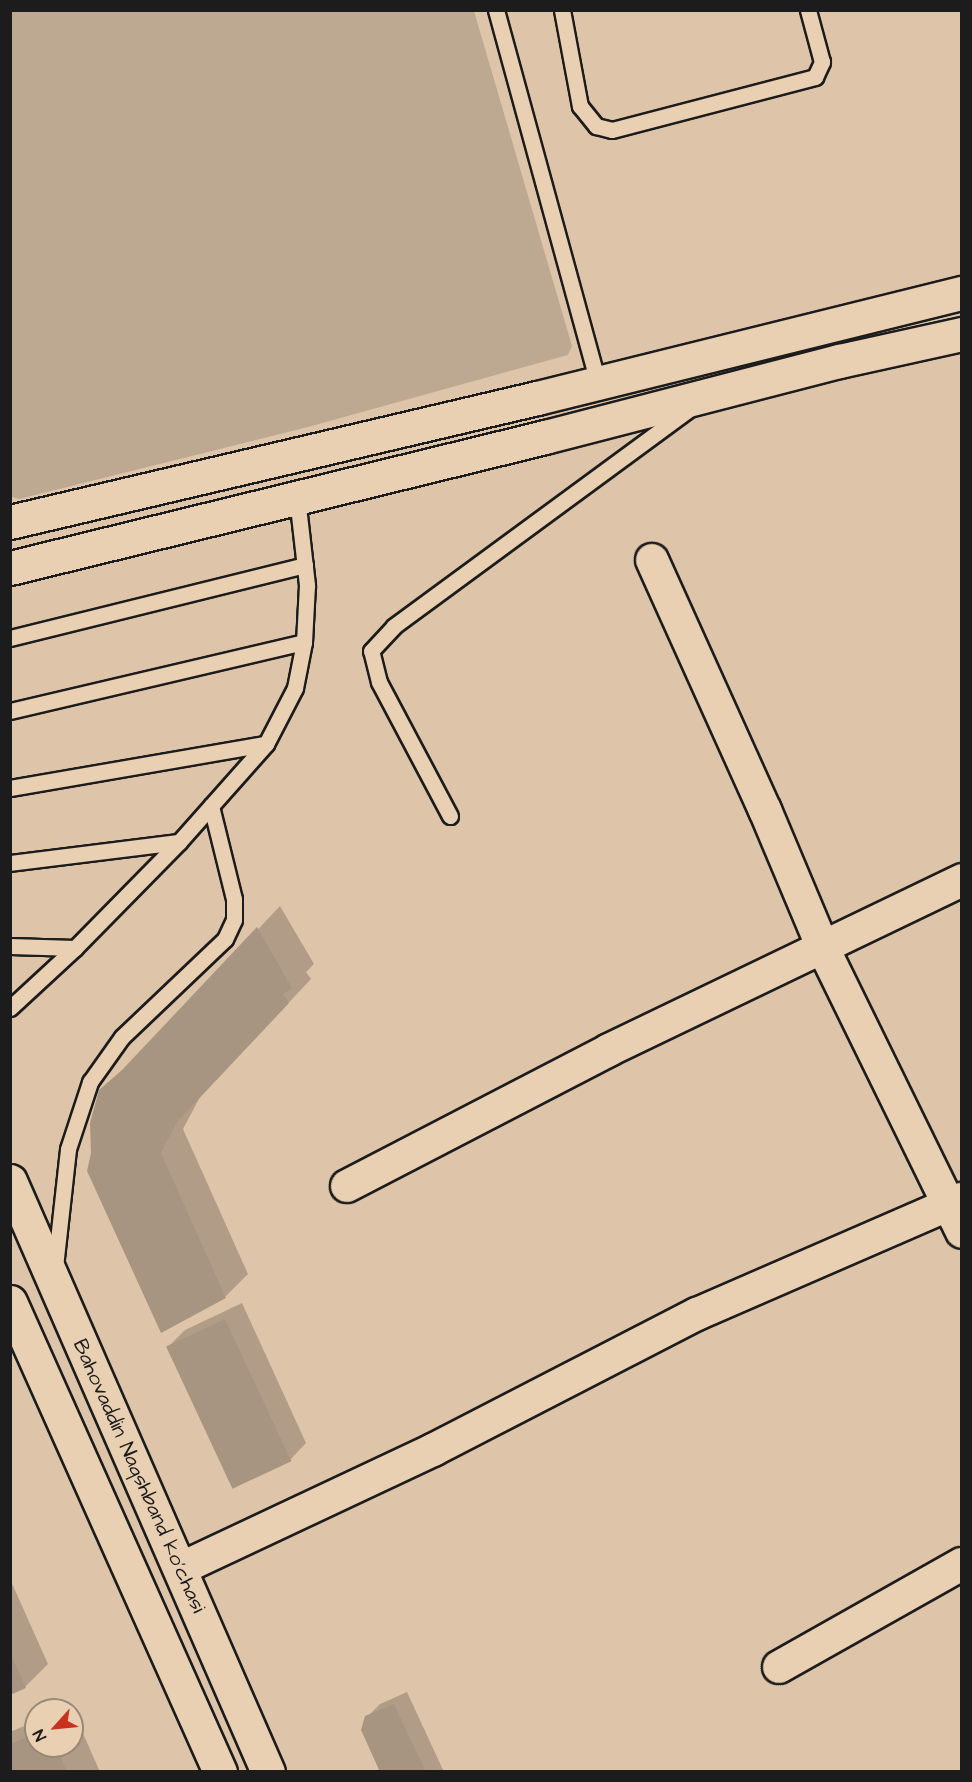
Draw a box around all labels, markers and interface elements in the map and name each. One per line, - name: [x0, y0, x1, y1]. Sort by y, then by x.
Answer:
- street label: Bahovaddin Naqshband ko'chasi: [67, 1335, 211, 1617]
- north arrow: [24, 1698, 84, 1758]
- text: N: [28, 1726, 52, 1745]

